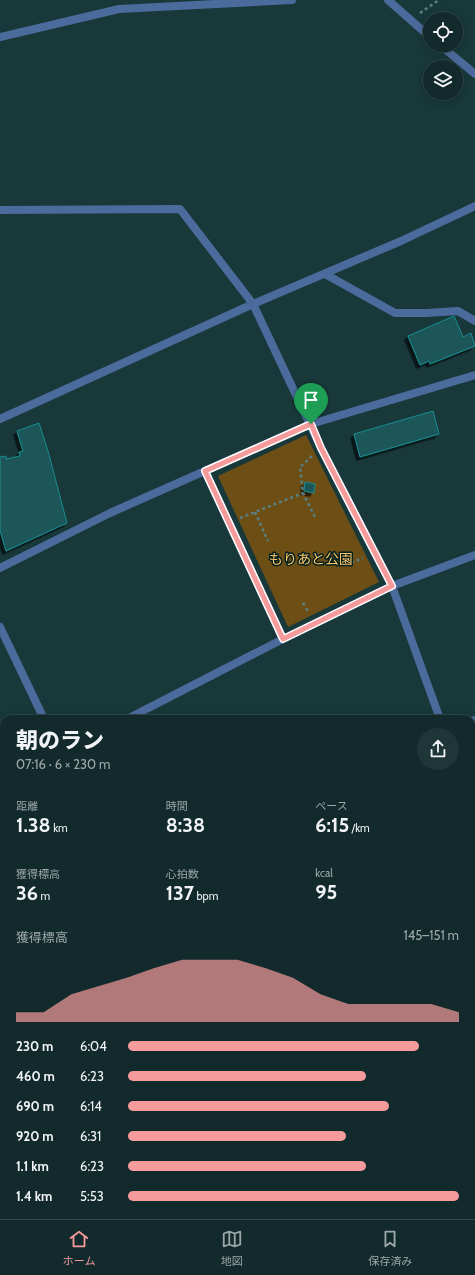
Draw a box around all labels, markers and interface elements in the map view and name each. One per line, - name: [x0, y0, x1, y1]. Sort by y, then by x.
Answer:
- map controls: [423, 12, 463, 100]
- button: locate: [423, 12, 463, 52]
- button: layers: [423, 60, 463, 100]
- pin: [294, 383, 328, 424]
- icon: arrive: [300, 389, 322, 411]
- park label: もりあと公園: [269, 550, 353, 568]
- text: 朝のラン: [16, 727, 104, 754]
- button: share: [417, 728, 459, 770]
- text: 07:16 · 6 × 230 m: [16, 756, 111, 772]
- text: 距離: [16, 799, 38, 813]
- text: 時間: [166, 799, 188, 813]
- text: ペース: [315, 799, 348, 813]
- text: 1.38: [16, 813, 51, 837]
- text: 8:38: [166, 813, 205, 837]
- text: 6:15: [315, 813, 349, 837]
- text: km: [51, 821, 68, 835]
- text: /km: [349, 821, 370, 835]
- text: kcal: [315, 866, 333, 880]
- text: 獲得標高: [16, 867, 60, 881]
- text: 心拍数: [166, 867, 199, 881]
- text: 95: [315, 880, 337, 904]
- text: 36: [16, 881, 38, 905]
- text: 137: [166, 881, 194, 905]
- text: m: [38, 889, 50, 903]
- text: bpm: [194, 889, 218, 903]
- text: 145–151 m: [404, 927, 459, 943]
- text: 獲得標高: [16, 929, 68, 945]
- text: 230 m: [16, 1038, 53, 1054]
- text: 6:04: [80, 1038, 107, 1054]
- text: 460 m: [16, 1068, 55, 1084]
- text: 6:23: [80, 1068, 104, 1084]
- text: 690 m: [16, 1098, 54, 1114]
- text: 6:14: [80, 1098, 102, 1114]
- text: 920 m: [16, 1128, 54, 1144]
- text: 6:31: [80, 1128, 101, 1144]
- text: 1.1 km: [16, 1158, 49, 1174]
- text: 6:23: [80, 1158, 104, 1174]
- text: 1.4 km: [16, 1188, 52, 1204]
- text: 5:53: [80, 1188, 104, 1204]
- tab: ホーム: [63, 1228, 95, 1268]
- tab: 地図: [221, 1228, 243, 1268]
- tab: 保存済み: [368, 1228, 412, 1268]

